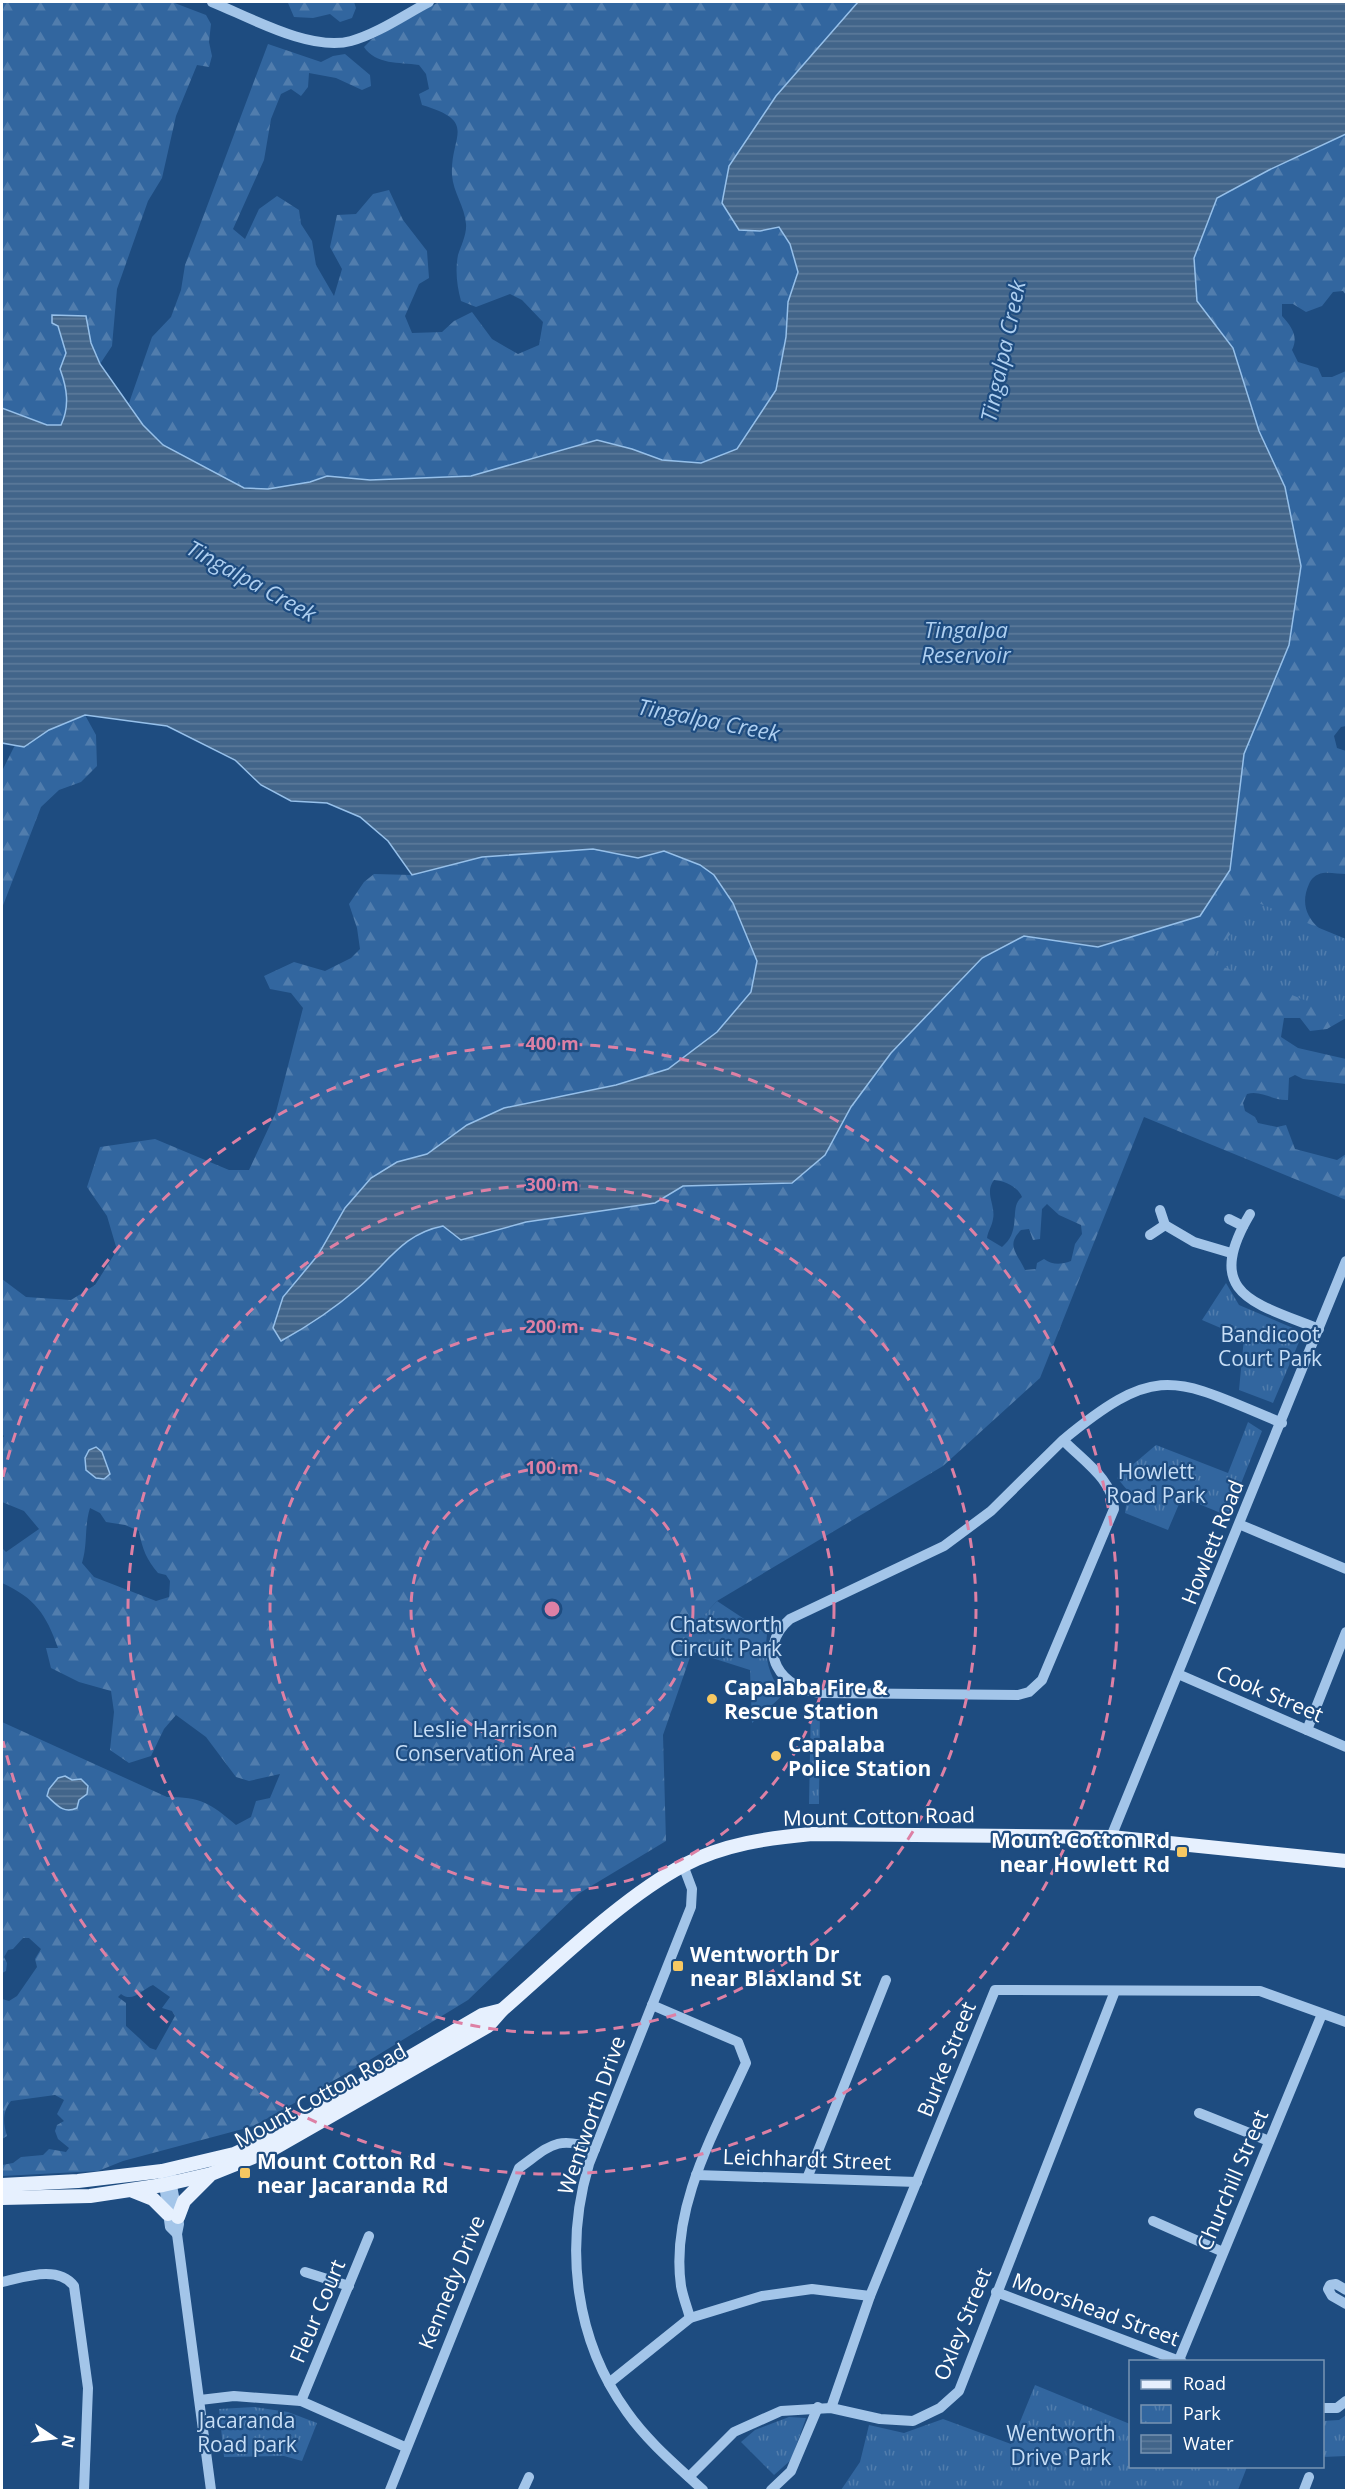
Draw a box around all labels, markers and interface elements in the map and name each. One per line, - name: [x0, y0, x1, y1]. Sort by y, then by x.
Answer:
- water label: Tingalpa Creek: [972, 276, 1032, 424]
- water label: Tingalpa Creek: [182, 532, 323, 629]
- water label: Tingalpa Reservoir: [921, 614, 1012, 669]
- water label: Tingalpa Creek: [636, 691, 784, 748]
- text: 400 m: [525, 1031, 579, 1055]
- text: 300 m: [525, 1172, 579, 1196]
- text: 200 m: [525, 1314, 579, 1338]
- park label: Bandicoot Court Park: [1218, 1320, 1322, 1372]
- text: 100 m: [525, 1455, 579, 1479]
- park label: Howlett Road Park: [1106, 1457, 1206, 1509]
- street label: Howlett Road: [1174, 1476, 1250, 1608]
- centre of rings: [542, 1599, 562, 1619]
- park label: Chatsworth Circuit Park: [669, 1610, 783, 1662]
- street label: Cook Street: [1212, 1658, 1328, 1728]
- place label: Capalaba Fire & Rescue Station: [724, 1673, 888, 1725]
- marker: Capalaba Fire & Rescue Station: [705, 1692, 719, 1706]
- park label: Leslie Harrison Conservation Area: [395, 1715, 575, 1767]
- place label: Capalaba Police Station: [788, 1730, 931, 1782]
- marker: Capalaba Police Station: [769, 1749, 783, 1763]
- street label: Mount Cotton Road: [783, 1800, 975, 1832]
- place label: Mount Cotton Rd near Howlett Rd: [991, 1826, 1170, 1878]
- marker: Mount Cotton Rd near Howlett Rd: [1175, 1845, 1189, 1859]
- place label: Wentworth Dr near Blaxland St: [690, 1940, 862, 1992]
- marker: Wentworth Dr near Blaxland St: [671, 1959, 685, 1973]
- street label: Burke Street: [910, 1997, 982, 2121]
- street label: Wentworth Drive: [551, 2032, 631, 2198]
- street label: Mount Cotton Road: [229, 2036, 411, 2154]
- street label: Churchill Street: [1190, 2105, 1274, 2255]
- street label: Leichhardt Street: [722, 2142, 892, 2176]
- place label: Mount Cotton Rd near Jacaranda Rd: [257, 2147, 449, 2199]
- marker: Mount Cotton Rd near Jacaranda Rd: [238, 2166, 252, 2180]
- street label: Kennedy Drive: [411, 2211, 491, 2353]
- street label: Fleur Court: [283, 2255, 351, 2367]
- street label: Oxley Street: [927, 2264, 997, 2384]
- street label: Moorshead Street: [1008, 2266, 1184, 2352]
- legend: [1129, 2360, 1324, 2468]
- text: Road: [1183, 2371, 1226, 2395]
- text: Park: [1183, 2401, 1221, 2425]
- park label: Jacaranda Road park: [197, 2406, 297, 2458]
- north arrow: [24, 2408, 84, 2468]
- park label: Wentworth Drive Park: [1006, 2419, 1116, 2471]
- text: Water: [1183, 2431, 1234, 2455]
- text: N: [56, 2433, 81, 2450]

